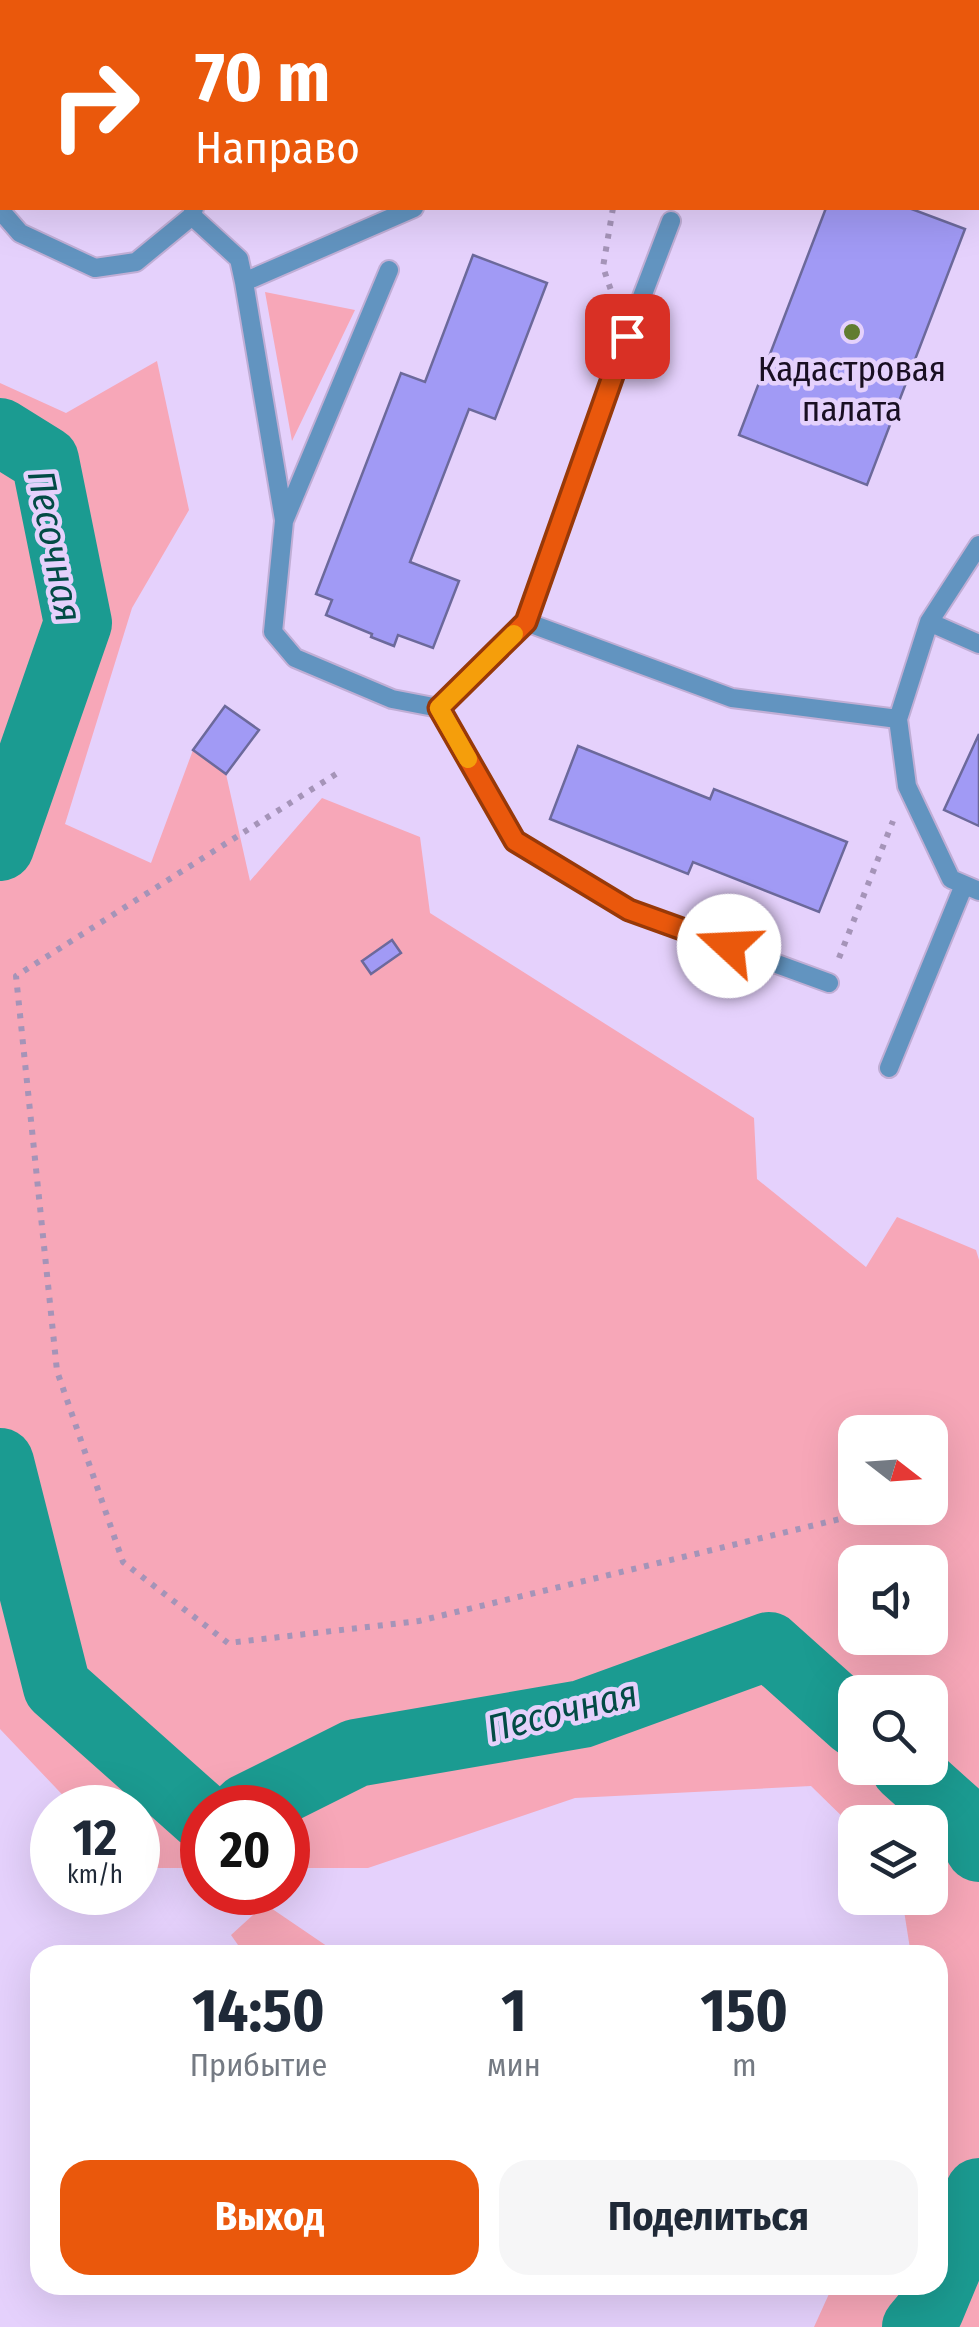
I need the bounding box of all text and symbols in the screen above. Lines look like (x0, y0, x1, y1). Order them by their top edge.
text: 70 m (195, 36, 330, 120)
icon: right (30, 40, 160, 170)
text: Направо (195, 121, 360, 175)
pin (585, 294, 670, 379)
icon: arrive (600, 309, 655, 364)
marker: Кадастровая палата (841, 321, 863, 343)
place label: Кадастровая палата (758, 348, 946, 430)
water label: Песочная (18, 466, 92, 626)
position arrow (677, 894, 781, 998)
north arrow (838, 1415, 948, 1525)
map controls (838, 1415, 948, 1915)
button: sound (838, 1545, 948, 1655)
water label: Песочная (482, 1670, 642, 1752)
button: search (838, 1675, 948, 1785)
speed limit sign: 20 (180, 1785, 310, 1915)
button: layers (838, 1805, 948, 1915)
text: 12 (73, 1808, 117, 1868)
text: km/h (67, 1860, 123, 1890)
text: 14:50 (192, 1975, 325, 2047)
text: 1 (501, 1975, 527, 2047)
text: 150 (701, 1975, 788, 2047)
text: Прибытие (190, 2046, 327, 2084)
text: мин (487, 2046, 541, 2084)
text: m (732, 2046, 757, 2084)
button: Выход (60, 2160, 479, 2275)
button: Поделиться (499, 2160, 918, 2275)

